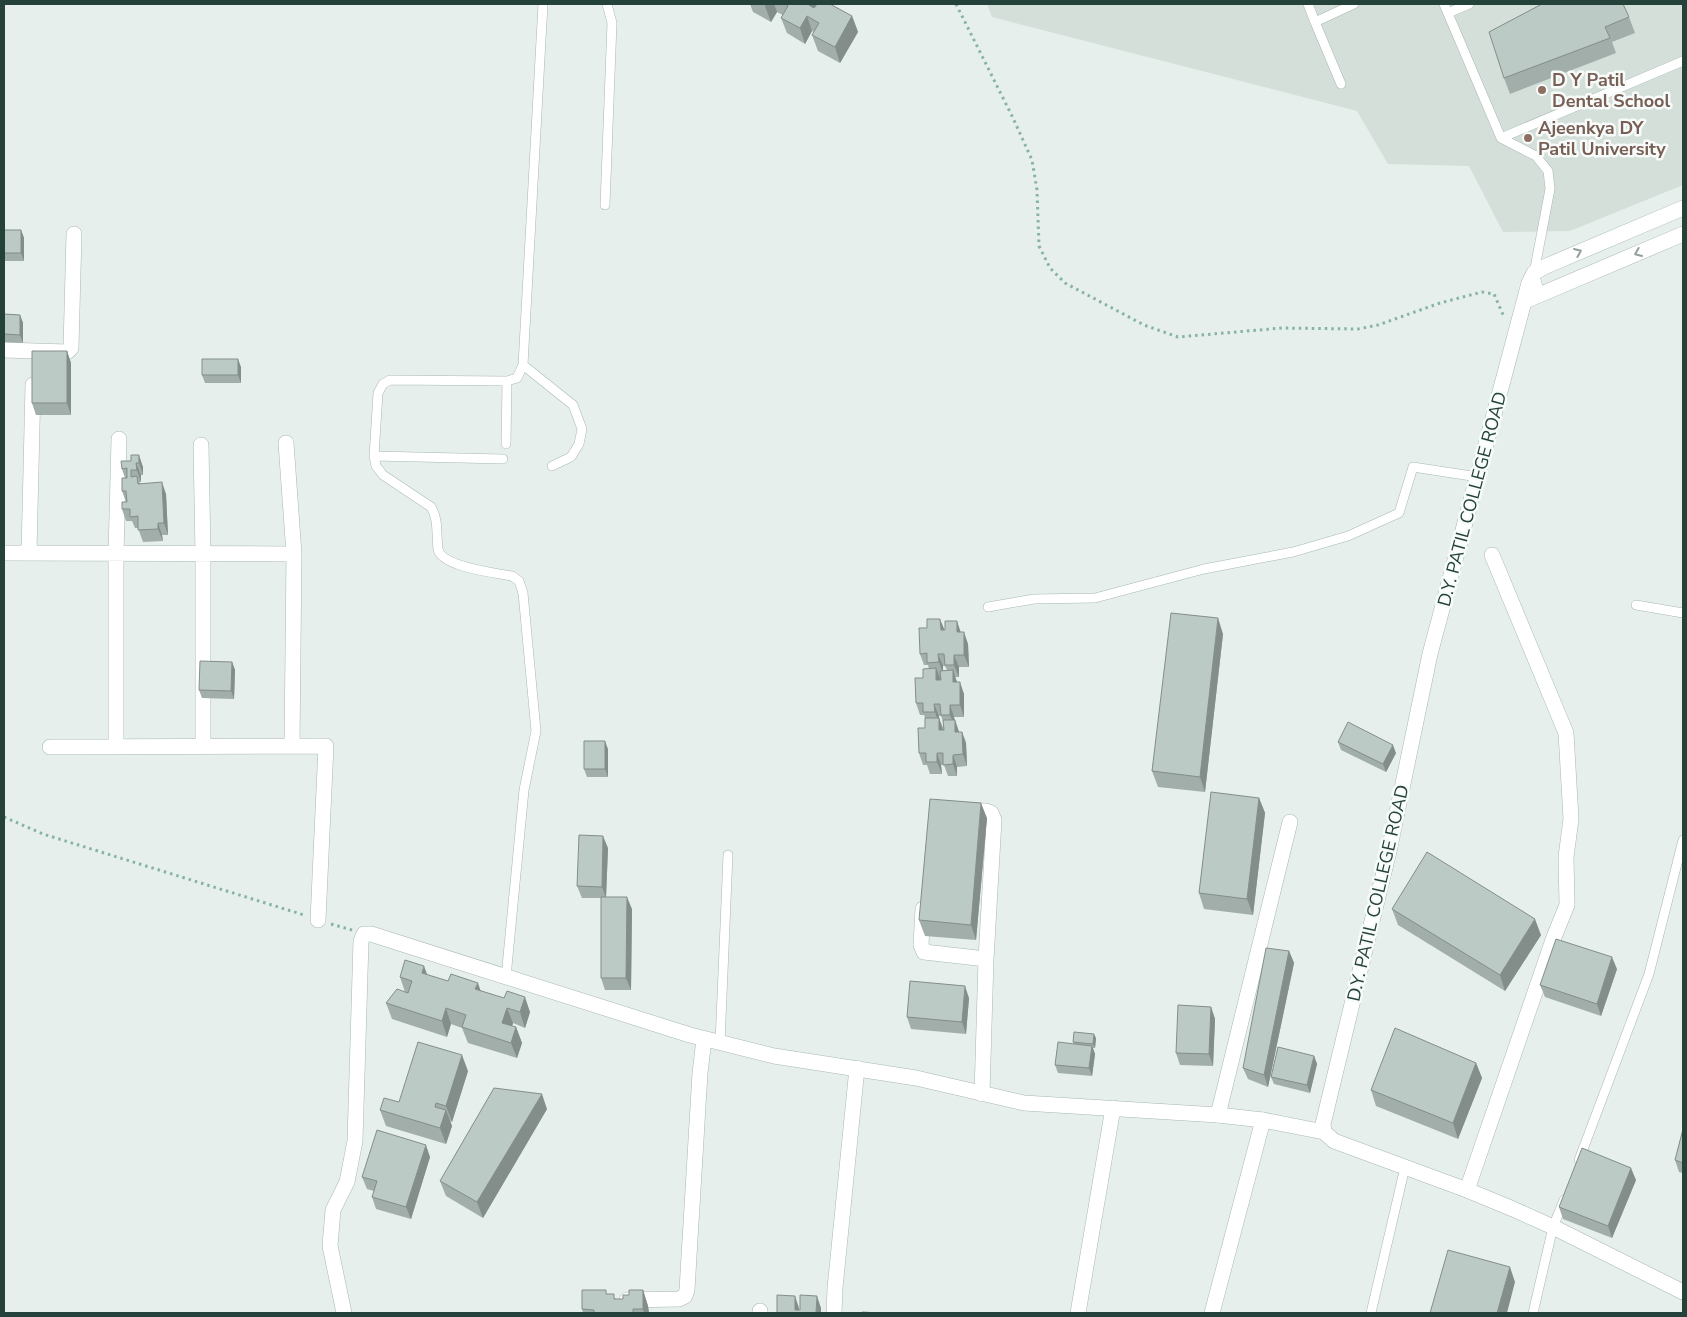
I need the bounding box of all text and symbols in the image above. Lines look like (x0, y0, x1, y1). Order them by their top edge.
place label: D Y Patil Dental School (1552, 68, 1670, 113)
marker: D Y Patil Dental School (1536, 84, 1548, 96)
place label: Ajeenkya DY Patil University (1538, 116, 1666, 161)
marker: Ajeenkya DY Patil University (1522, 132, 1534, 144)
one-way arrow (1634, 246, 1643, 257)
one-way arrow (1573, 248, 1582, 259)
street label: D.Y. PATIL COLLEGE ROAD (1432, 389, 1512, 609)
street label: D.Y. PATIL COLLEGE ROAD (1341, 782, 1415, 1004)

